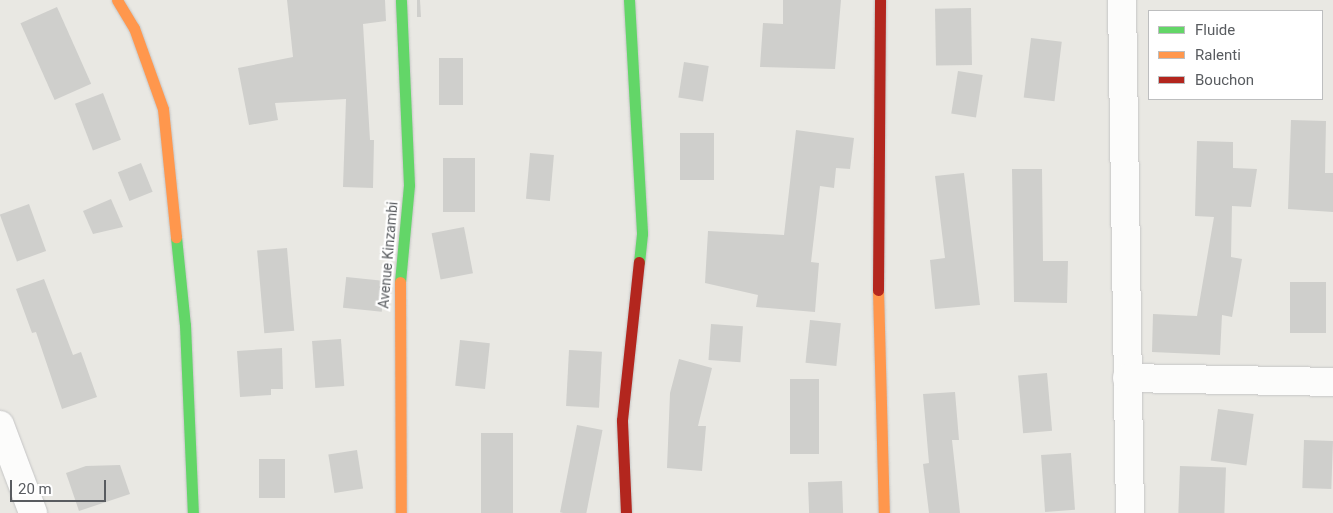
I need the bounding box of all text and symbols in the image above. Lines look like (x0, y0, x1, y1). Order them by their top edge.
legend (1148, 10, 1323, 100)
text: Fluide (1195, 21, 1235, 39)
text: Ralenti (1195, 46, 1241, 64)
text: Bouchon (1195, 71, 1254, 89)
street label: Avenue Kinzambi (375, 201, 401, 309)
scale bar (12, 470, 109, 502)
text: 20 m (18, 480, 52, 498)

